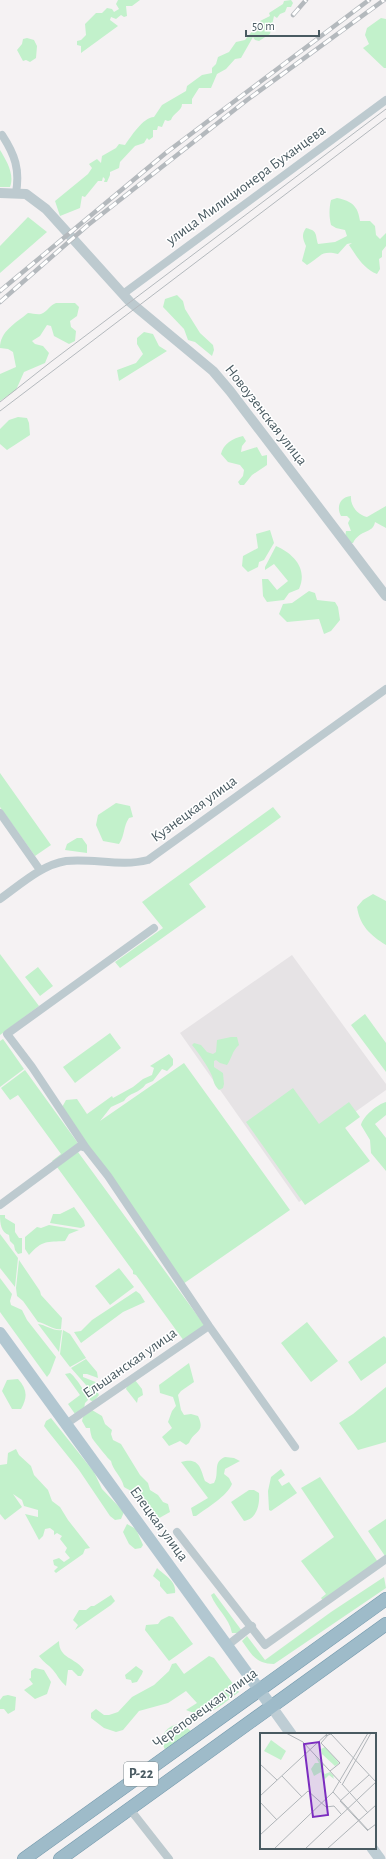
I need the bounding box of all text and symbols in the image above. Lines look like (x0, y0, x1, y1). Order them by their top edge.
scale bar (246, 12, 319, 38)
text: 50 m (252, 20, 275, 32)
street label: улица Милиционера Буханцева (163, 122, 328, 248)
street label: Новоузенская улица (222, 362, 310, 468)
street label: Кузнецкая улица (148, 773, 240, 845)
street label: Ельшанская улица (80, 1325, 180, 1401)
street label: Елецкая улица (127, 1484, 191, 1564)
street label: Череповецкая улица (150, 1665, 260, 1751)
inset map (260, 1733, 376, 1849)
road number: Р-22 (124, 1762, 158, 1786)

